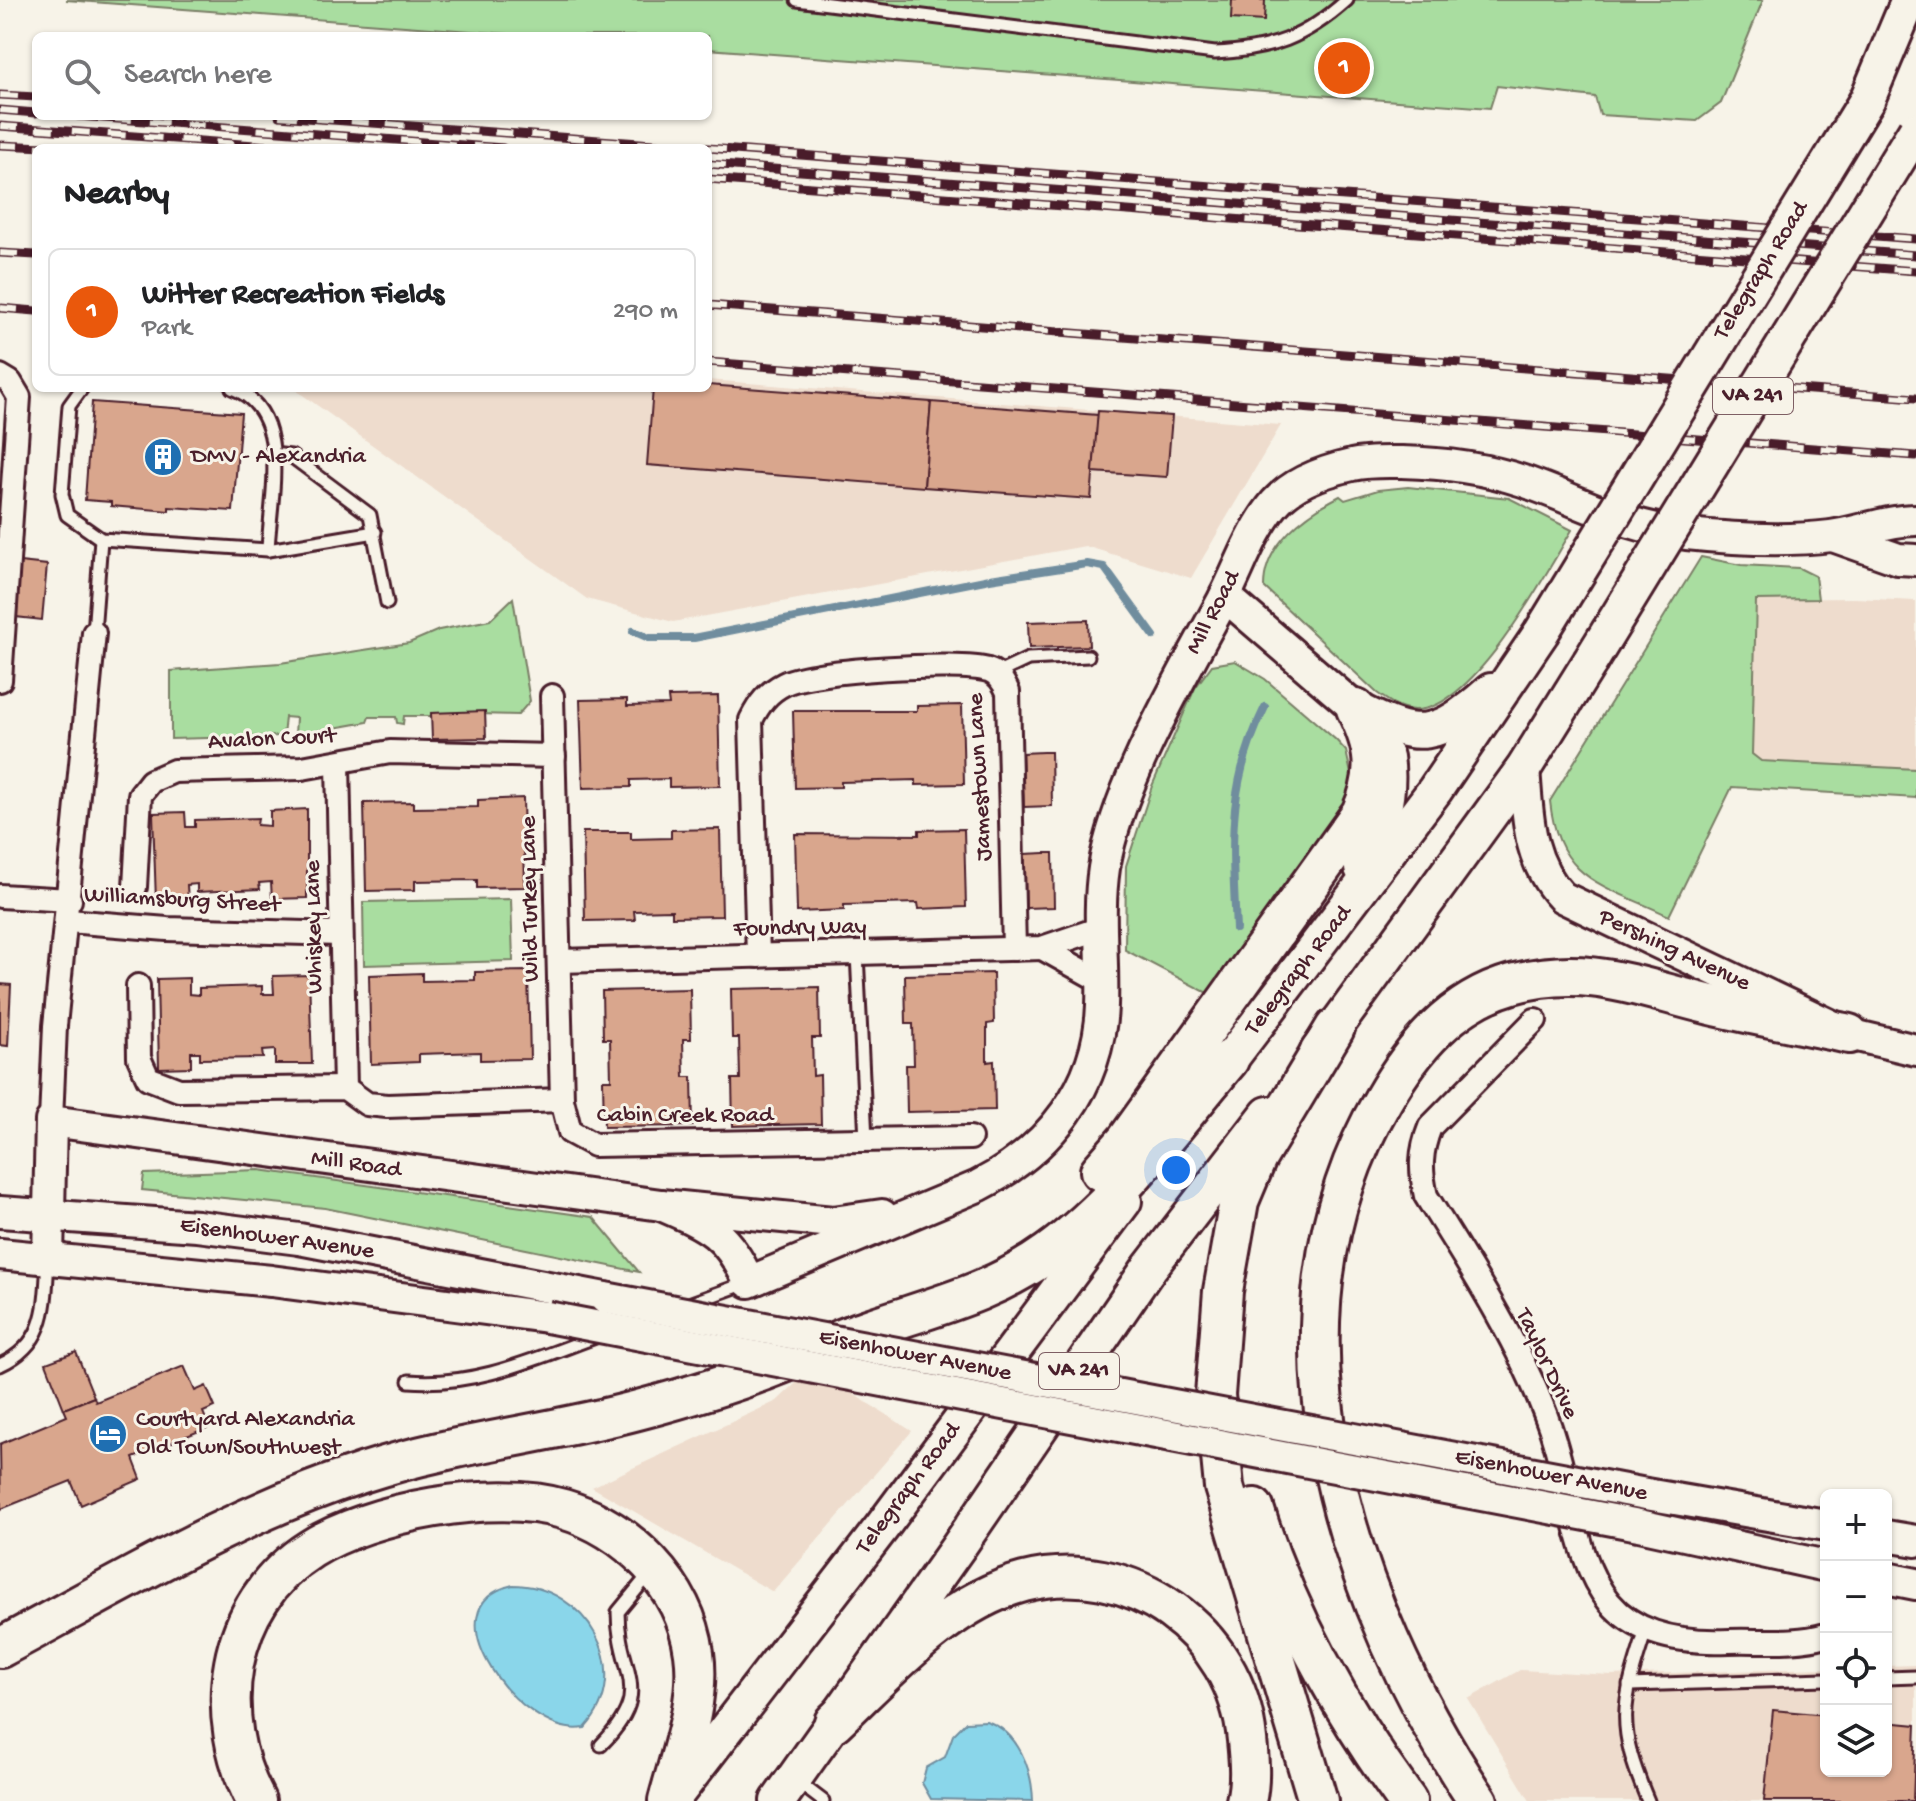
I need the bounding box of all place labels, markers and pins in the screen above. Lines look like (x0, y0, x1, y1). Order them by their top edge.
pin: 1 (1318, 38, 1370, 98)
building icon: DMV - Alexandria (142, 436, 184, 478)
place label: DMV - Alexandria (189, 443, 366, 472)
place label: Courtyard Alexandria Old Town/Southwest (136, 1406, 355, 1463)
hotel icon: Courtyard Alexandria Old Town/Southwest (87, 1413, 129, 1455)

